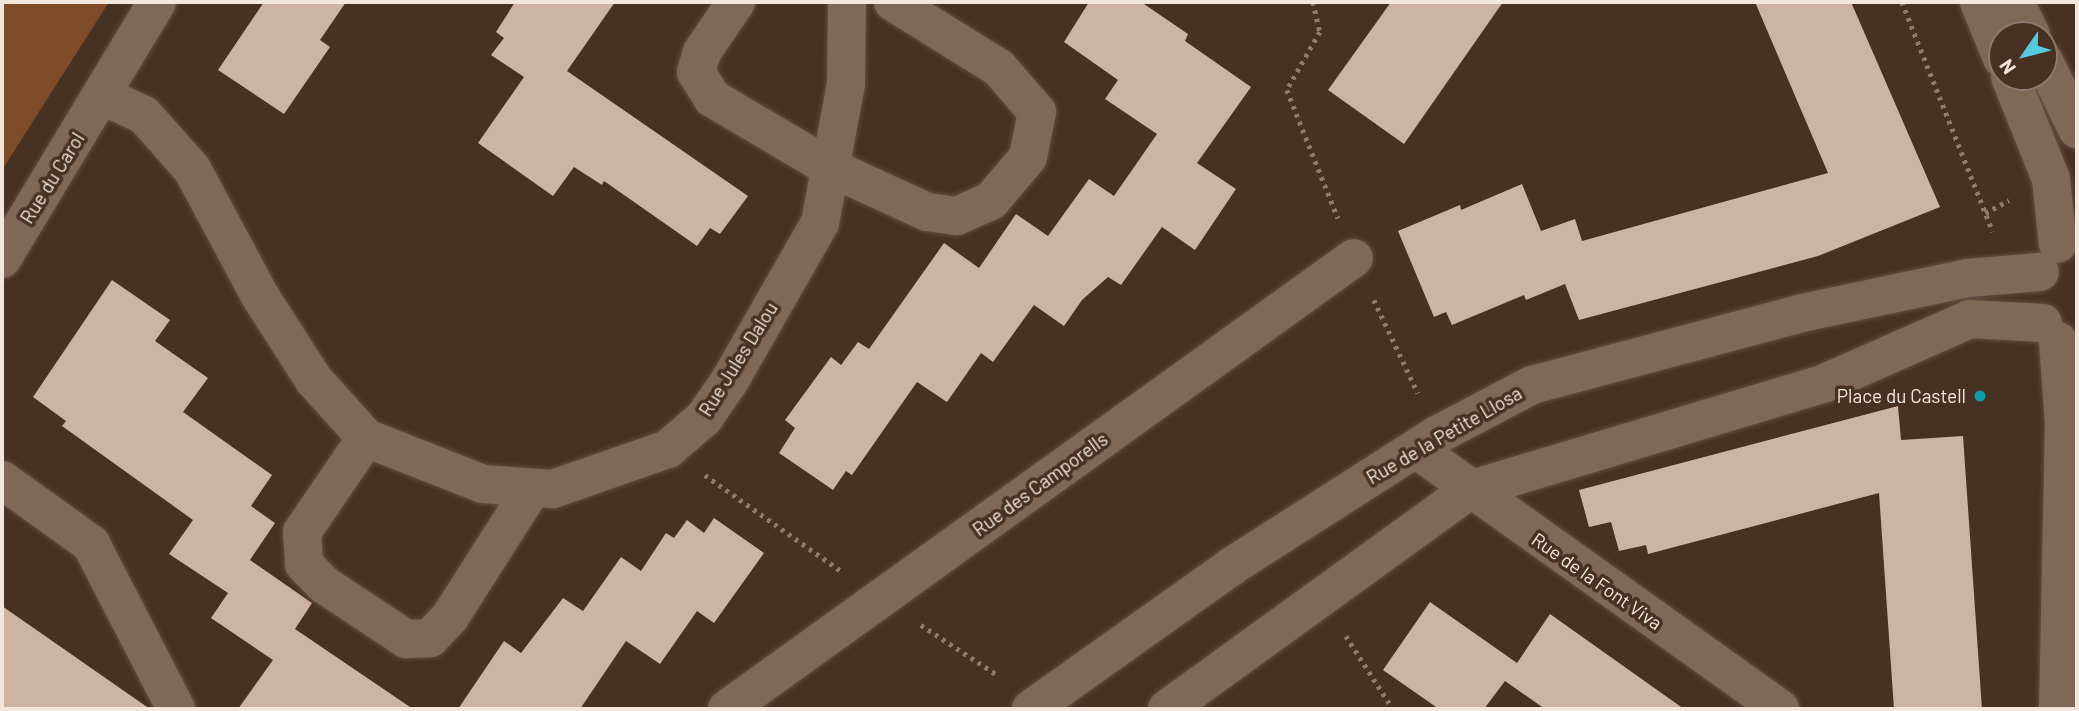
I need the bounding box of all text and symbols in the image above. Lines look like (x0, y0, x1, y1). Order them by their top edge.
north arrow (1988, 21, 2058, 91)
text: N (1994, 55, 2020, 79)
street label: Rue du Carol (15, 128, 89, 228)
street label: Rue Jules Dalou (694, 298, 782, 420)
street label: Rue de la Petite Llosa (1362, 381, 1526, 489)
place label: Place du Castell (1837, 385, 1966, 407)
marker: Place du Castell (1972, 388, 1988, 404)
street label: Rue des Camporells (968, 427, 1112, 541)
street label: Rue de la Font Viva (1527, 528, 1667, 634)

